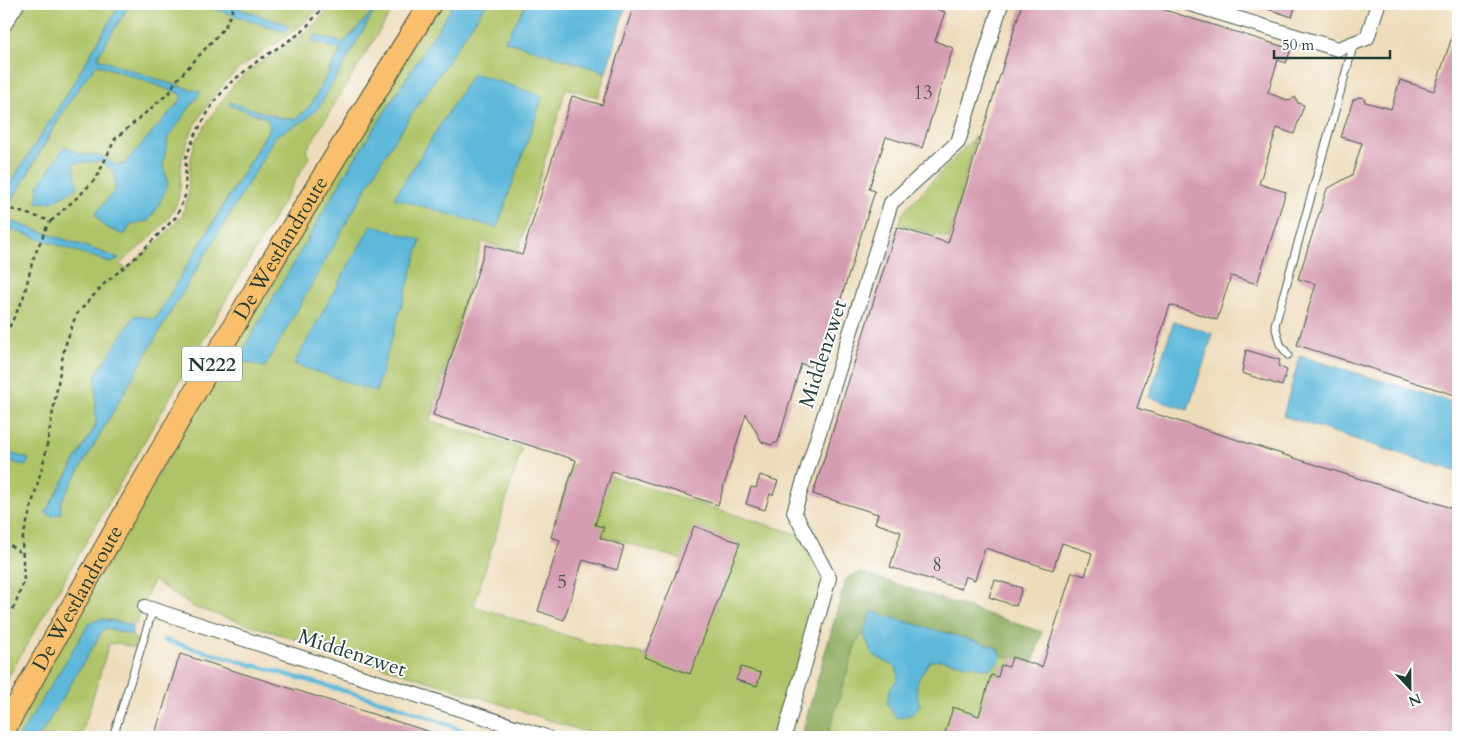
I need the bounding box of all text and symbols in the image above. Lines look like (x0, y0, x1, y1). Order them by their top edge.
scale bar (1274, 28, 1391, 60)
text: 50 m (1282, 35, 1314, 55)
house number: 13 (913, 80, 933, 106)
street label: De Westlandroute (226, 170, 335, 325)
street label: Middenzwet (792, 296, 854, 412)
road number: N222 (182, 346, 242, 382)
street label: De Westlandroute (25, 520, 130, 676)
house number: 8 (932, 552, 942, 578)
house number: 5 (557, 569, 567, 595)
street label: Middenzwet (294, 622, 410, 684)
north arrow (1384, 664, 1434, 714)
text: N (1405, 689, 1424, 711)

